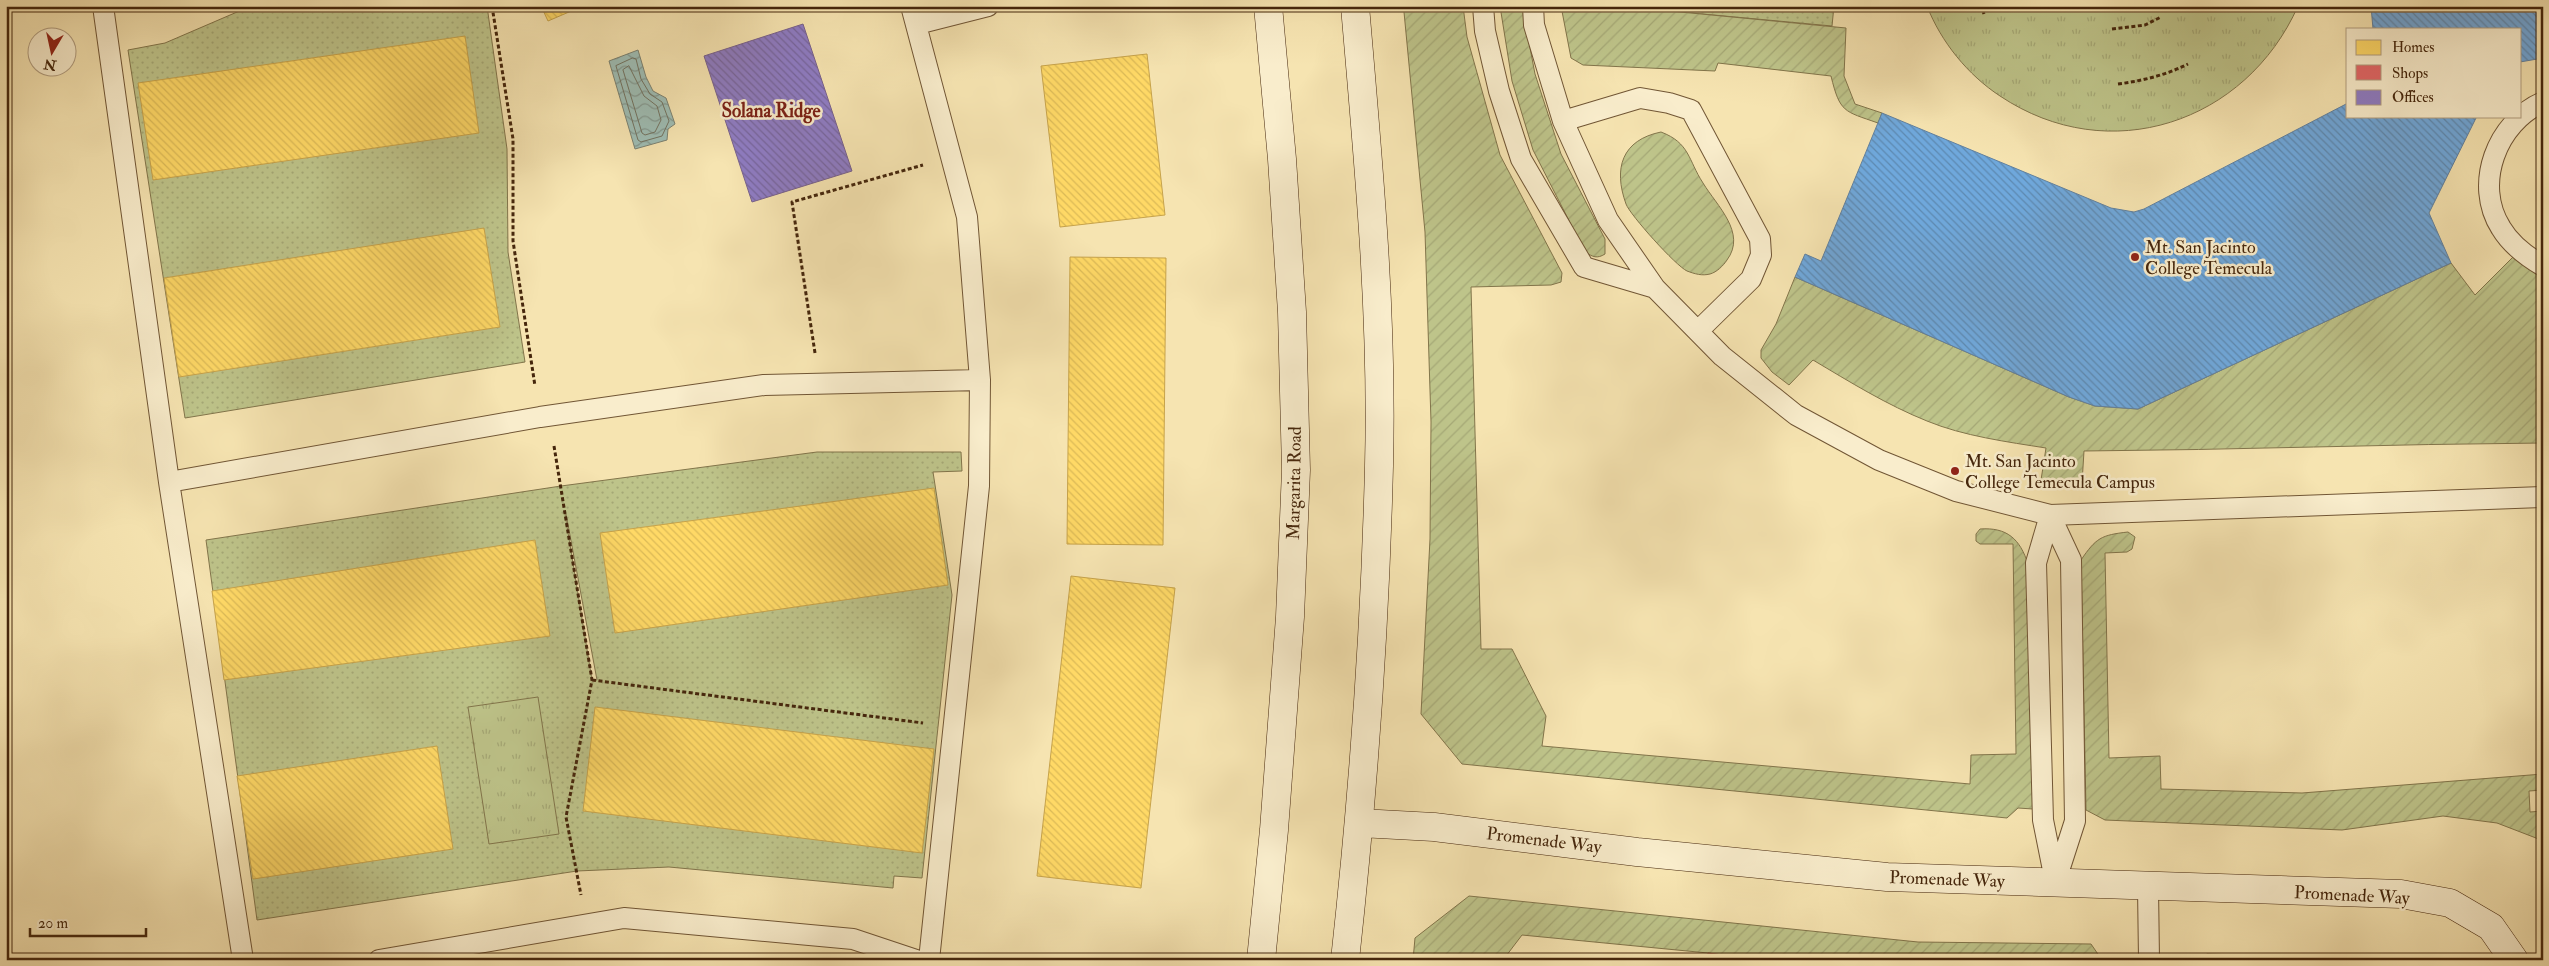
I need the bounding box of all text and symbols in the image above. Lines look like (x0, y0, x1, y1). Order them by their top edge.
north arrow (28, 28, 78, 78)
legend (2346, 28, 2522, 118)
text: Homes (2392, 38, 2434, 57)
text: N (42, 55, 59, 74)
text: Shops (2392, 64, 2428, 84)
text: Offices (2392, 88, 2434, 107)
district label: Solana Ridge (721, 99, 821, 124)
place label: Mt. San Jacinto College Temecula (2145, 236, 2273, 280)
marker: Mt. San Jacinto College Temecula (2129, 251, 2141, 263)
street label: Margarita Road (1282, 426, 1307, 540)
place label: Mt. San Jacinto College Temecula Campus (1965, 450, 2155, 494)
marker: Mt. San Jacinto College Temecula Campus (1949, 465, 1961, 477)
street label: Promenade Way (1485, 822, 1604, 859)
street label: Promenade Way (1889, 866, 2006, 893)
street label: Promenade Way (2294, 881, 2411, 910)
scale bar (30, 906, 146, 938)
text: 20 m (38, 914, 68, 933)

